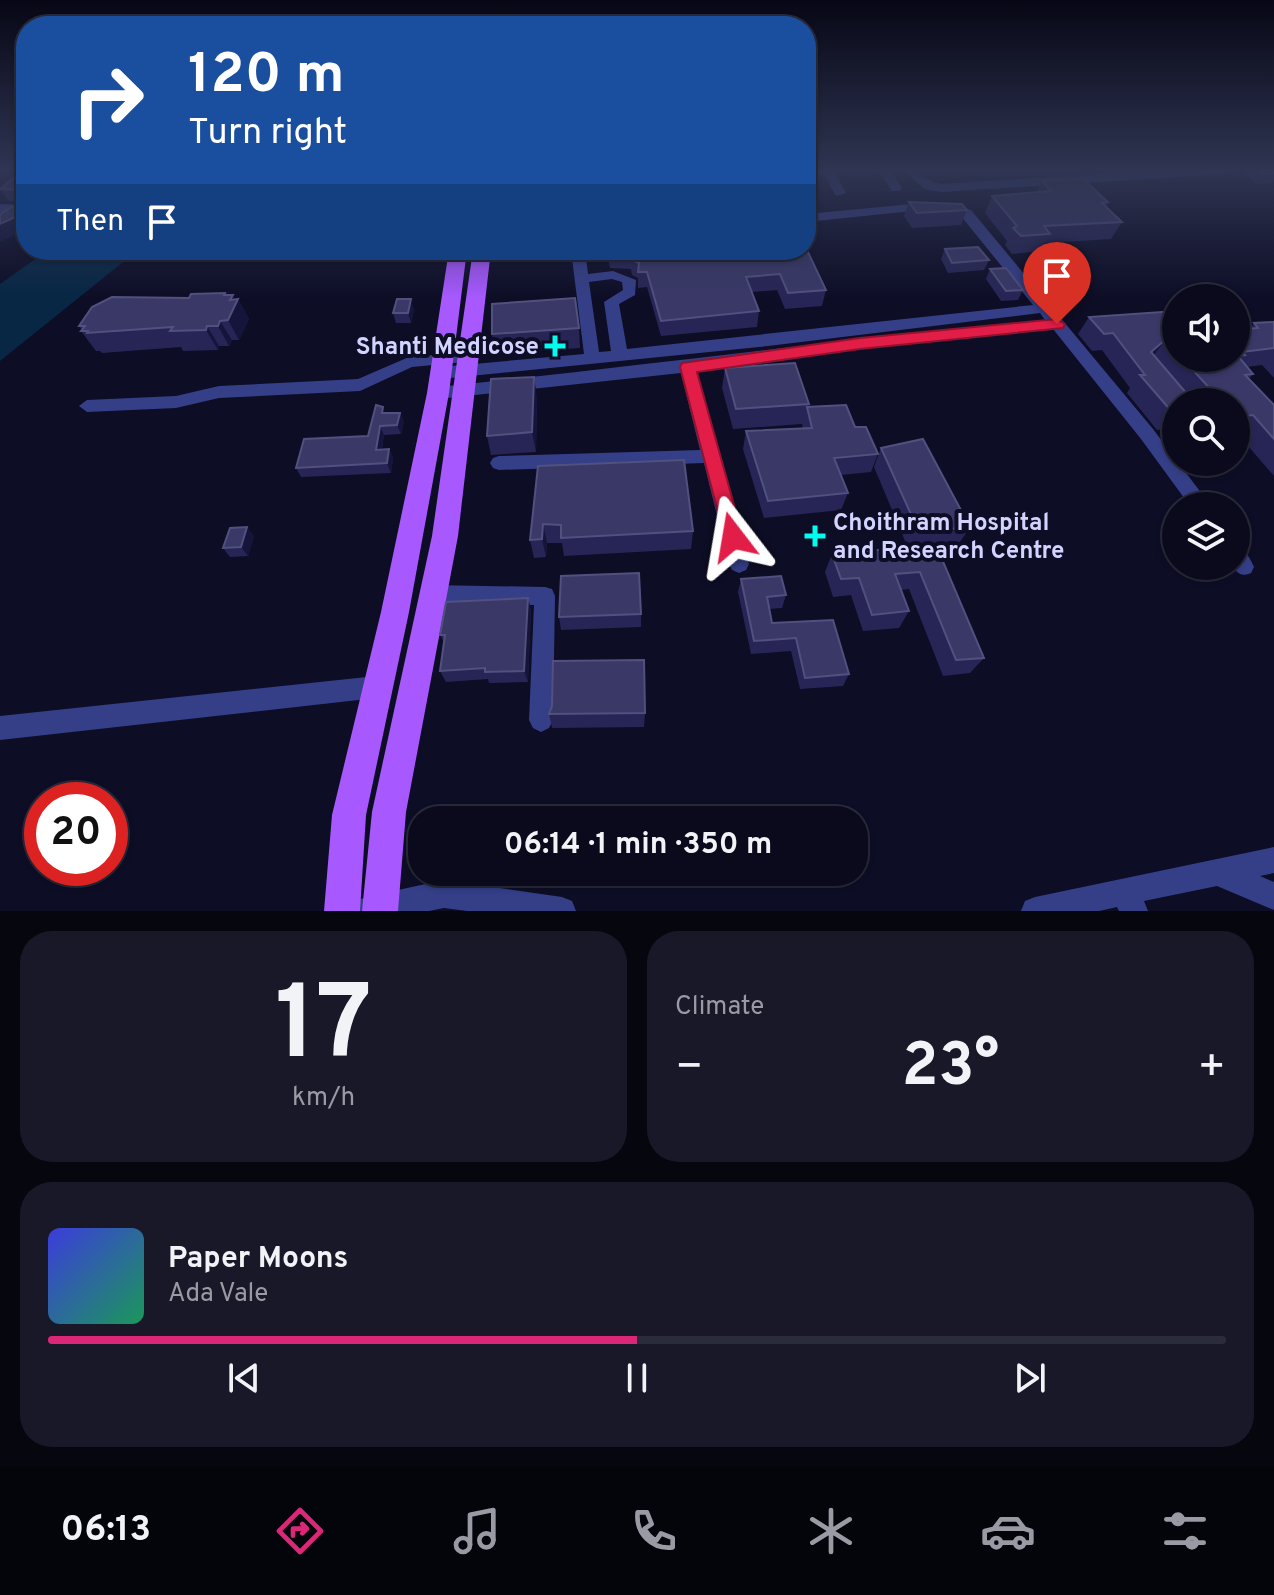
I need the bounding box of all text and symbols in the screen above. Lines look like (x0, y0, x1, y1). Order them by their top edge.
text: 120 m (188, 42, 345, 112)
icon: right (56, 48, 160, 152)
text: Turn right (188, 111, 347, 157)
icon: arrive (140, 200, 184, 244)
text: Then (56, 204, 124, 241)
pin (1023, 242, 1091, 324)
icon: arrive (1035, 254, 1079, 298)
map controls (1162, 284, 1250, 580)
button: sound (1162, 284, 1250, 372)
place label: Shanti Medicose (356, 333, 539, 363)
marker: Shanti Medicose (546, 337, 564, 355)
button: search (1162, 388, 1250, 476)
button: layers (1162, 492, 1250, 580)
position arrow (691, 495, 775, 579)
place label: Choithram Hospital and Research Centre (833, 509, 1064, 567)
marker: Choithram Hospital and Research Centre (804, 525, 826, 547)
speed limit sign: 20 (24, 782, 128, 886)
text: 06:14 · 1 min · 350 m (504, 827, 772, 864)
text: 17 (275, 964, 372, 1096)
text: Climate (675, 991, 764, 1024)
text: 23° (902, 1031, 999, 1107)
text: − (675, 1041, 703, 1097)
text: + (1198, 1041, 1226, 1097)
text: km/h (292, 1082, 355, 1115)
text: Paper Moons (168, 1241, 348, 1278)
text: Ada Vale (168, 1278, 268, 1311)
icon: previous (222, 1356, 266, 1400)
icon: pause (615, 1356, 659, 1400)
icon: next (1008, 1356, 1052, 1400)
icon: directions (272, 1503, 328, 1559)
icon: music (449, 1503, 505, 1559)
icon: phone (626, 1503, 682, 1559)
icon: climate (803, 1503, 859, 1559)
icon: car (980, 1503, 1036, 1559)
icon: filters (1157, 1503, 1213, 1559)
text: 06:13 (61, 1508, 151, 1554)

